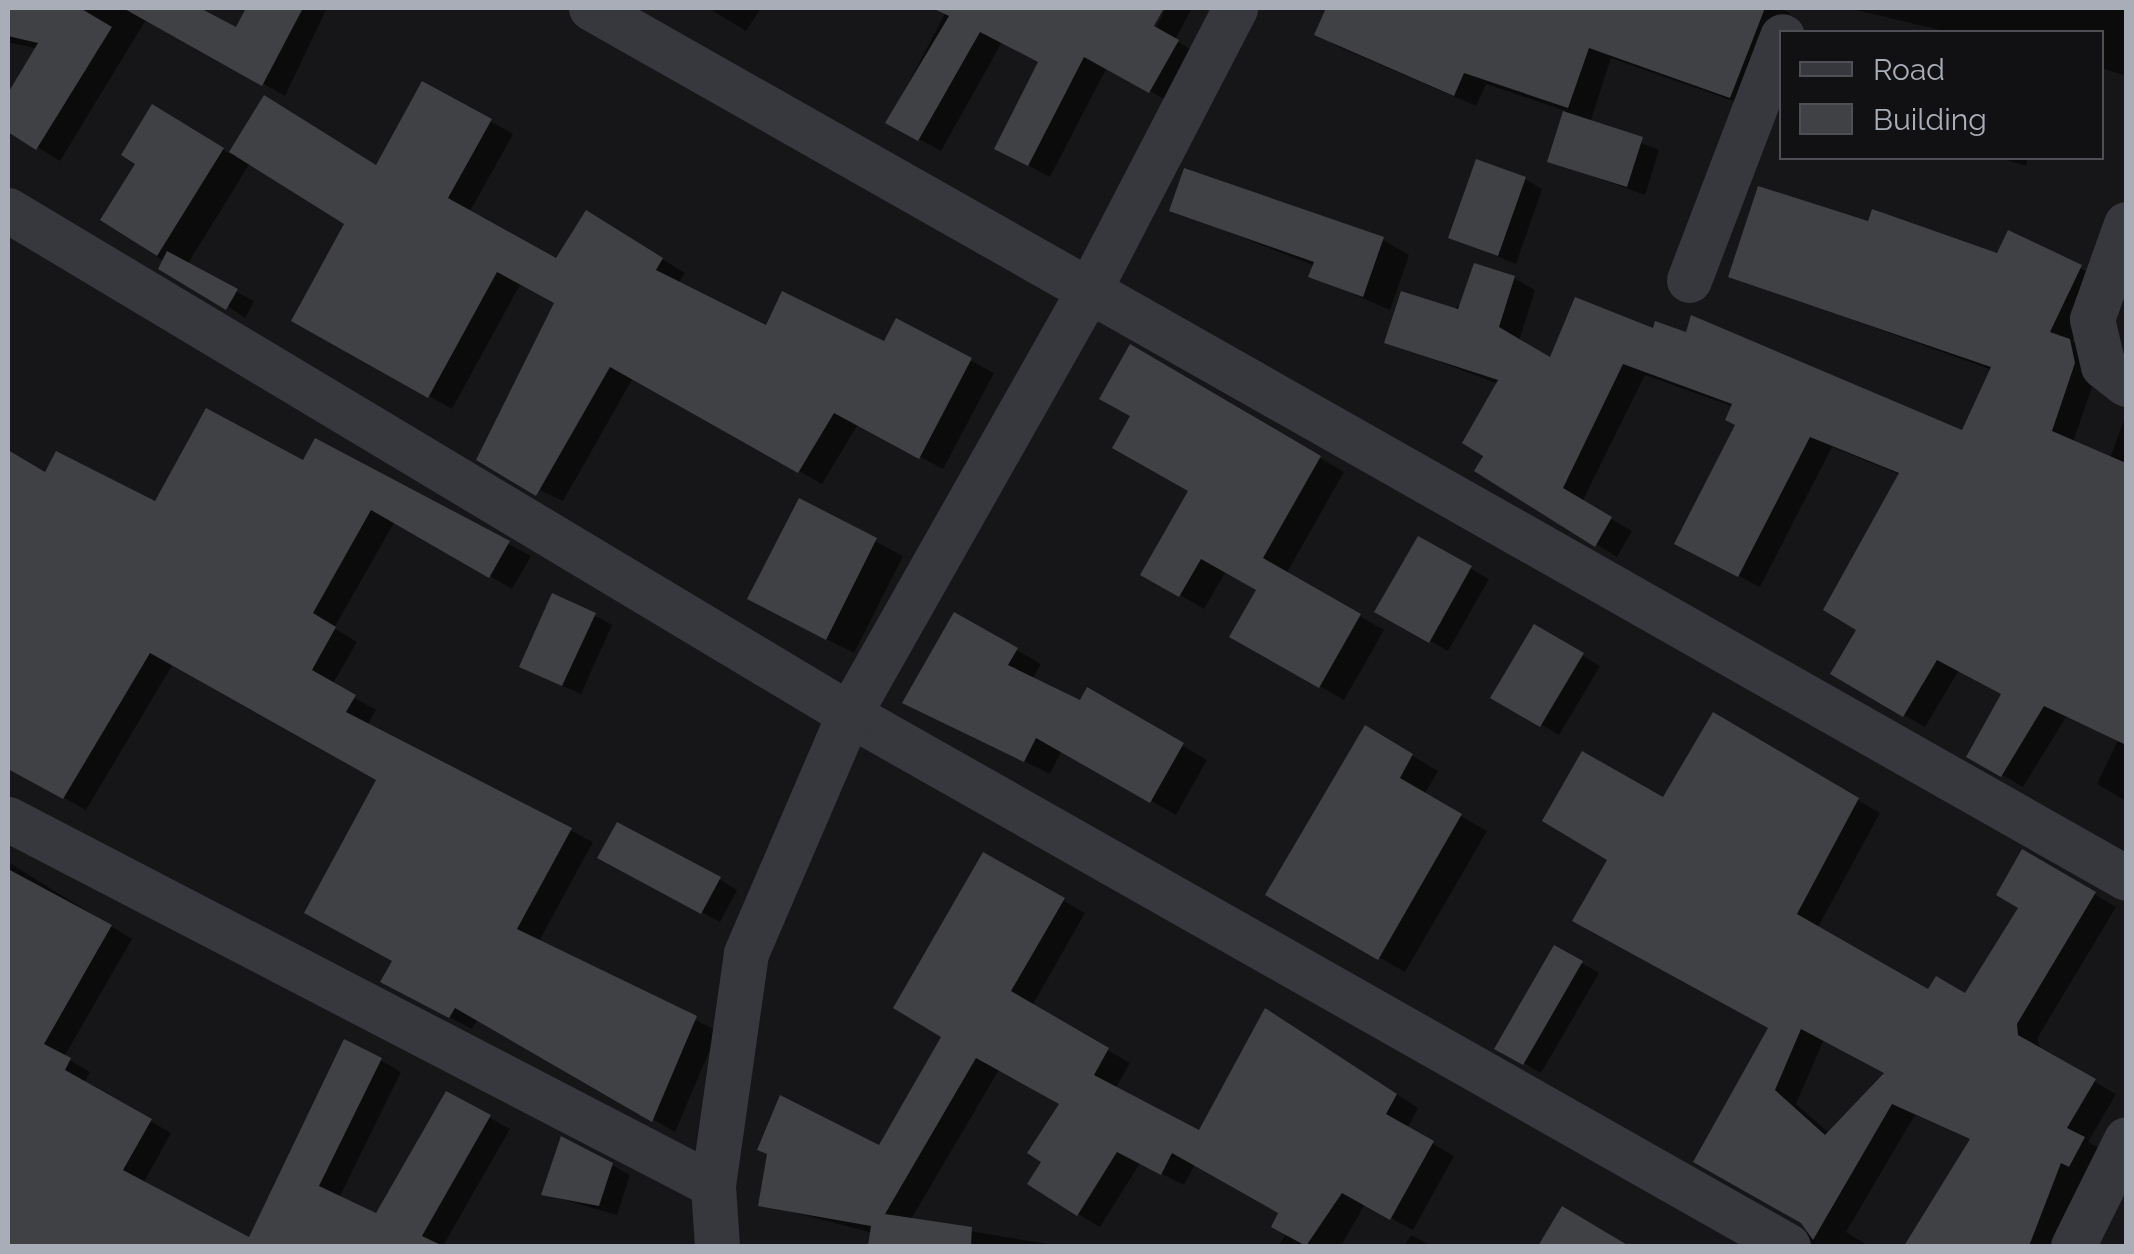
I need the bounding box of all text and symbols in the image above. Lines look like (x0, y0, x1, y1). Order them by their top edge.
legend (1779, 30, 2104, 160)
text: Road (1873, 52, 1945, 87)
text: Building (1873, 102, 1987, 137)

